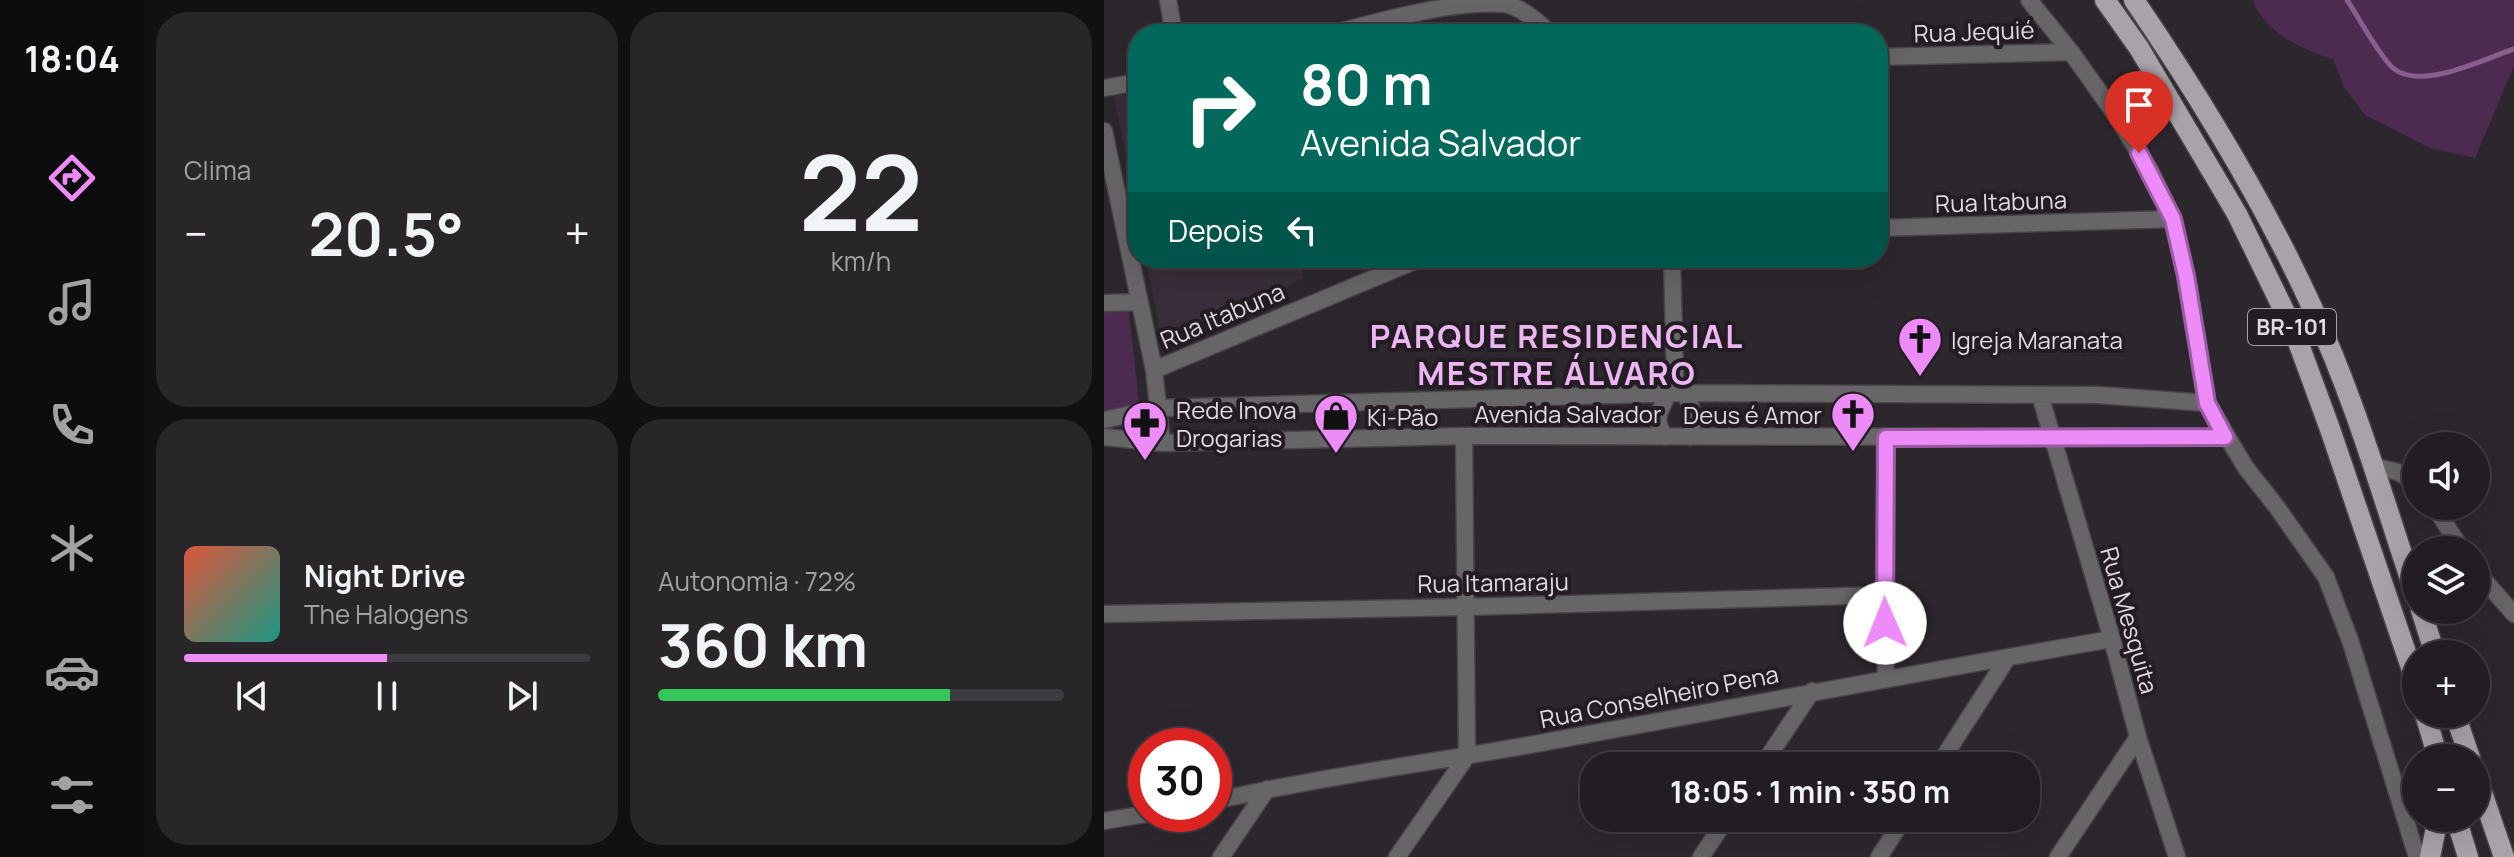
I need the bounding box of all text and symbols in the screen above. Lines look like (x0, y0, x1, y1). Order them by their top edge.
street label: Rua Jequié (1913, 12, 2035, 50)
text: 18:04 (24, 34, 120, 83)
text: 80 m (1300, 45, 1433, 122)
icon: right (1168, 56, 1272, 160)
pin (2105, 71, 2173, 153)
icon: arrive (2117, 83, 2161, 127)
text: Avenida Salvador (1300, 118, 1581, 167)
text: 22 (799, 120, 923, 262)
icon: directions (44, 150, 100, 206)
text: Clima (184, 152, 251, 188)
street label: Rua Itabuna (1934, 182, 2068, 220)
text: 20.5° (308, 192, 464, 274)
text: − (184, 203, 208, 263)
text: + (565, 203, 590, 263)
icon: left (1280, 208, 1324, 252)
text: Depois (1168, 210, 1264, 251)
text: km/h (831, 243, 891, 279)
icon: music (44, 274, 100, 330)
street label: Rua Itabuna (1155, 274, 1289, 356)
road number: BR-101 (2248, 309, 2336, 345)
district label: PARQUE RESIDENCIAL MESTRE ÁLVARO (1370, 314, 1744, 395)
church icon: Igreja Maranata (1896, 315, 1944, 378)
place label: Igreja Maranata (1951, 323, 2123, 356)
church icon: Deus é Amor (1829, 390, 1877, 453)
shop icon: Ki-Pão (1312, 392, 1360, 455)
place label: Rede Inova Drogarias (1176, 393, 1297, 454)
icon: phone (44, 397, 100, 453)
street label: Avenida Salvador (1474, 397, 1662, 430)
place label: Deus é Amor (1683, 398, 1822, 431)
pharmacy icon: Rede Inova Drogarias (1121, 399, 1169, 462)
place label: Ki-Pão (1367, 400, 1438, 433)
map controls (2402, 432, 2490, 832)
button: sound (2402, 432, 2490, 520)
icon: climate (44, 520, 100, 576)
button: layers (2402, 536, 2490, 624)
street label: Rua Mesquita (2093, 543, 2167, 697)
text: Night Drive (304, 555, 466, 596)
text: Autonomia · 72% (658, 563, 856, 599)
street label: Rua Itamaraju (1417, 564, 1569, 600)
position arrow (1843, 581, 1927, 665)
text: The Halogens (304, 596, 468, 632)
text: 360 km (658, 603, 868, 685)
button: + (2402, 640, 2490, 728)
icon: car (44, 644, 100, 700)
street label: Rua Conselheiro Pena (1537, 657, 1781, 735)
icon: previous (230, 674, 274, 718)
icon: pause (365, 674, 409, 718)
icon: next (500, 674, 544, 718)
speed limit sign: 30 (1128, 728, 1232, 832)
button: − (2402, 744, 2490, 832)
icon: filters (44, 767, 100, 823)
text: 18:05 · 1 min · 350 m (1670, 771, 1950, 812)

